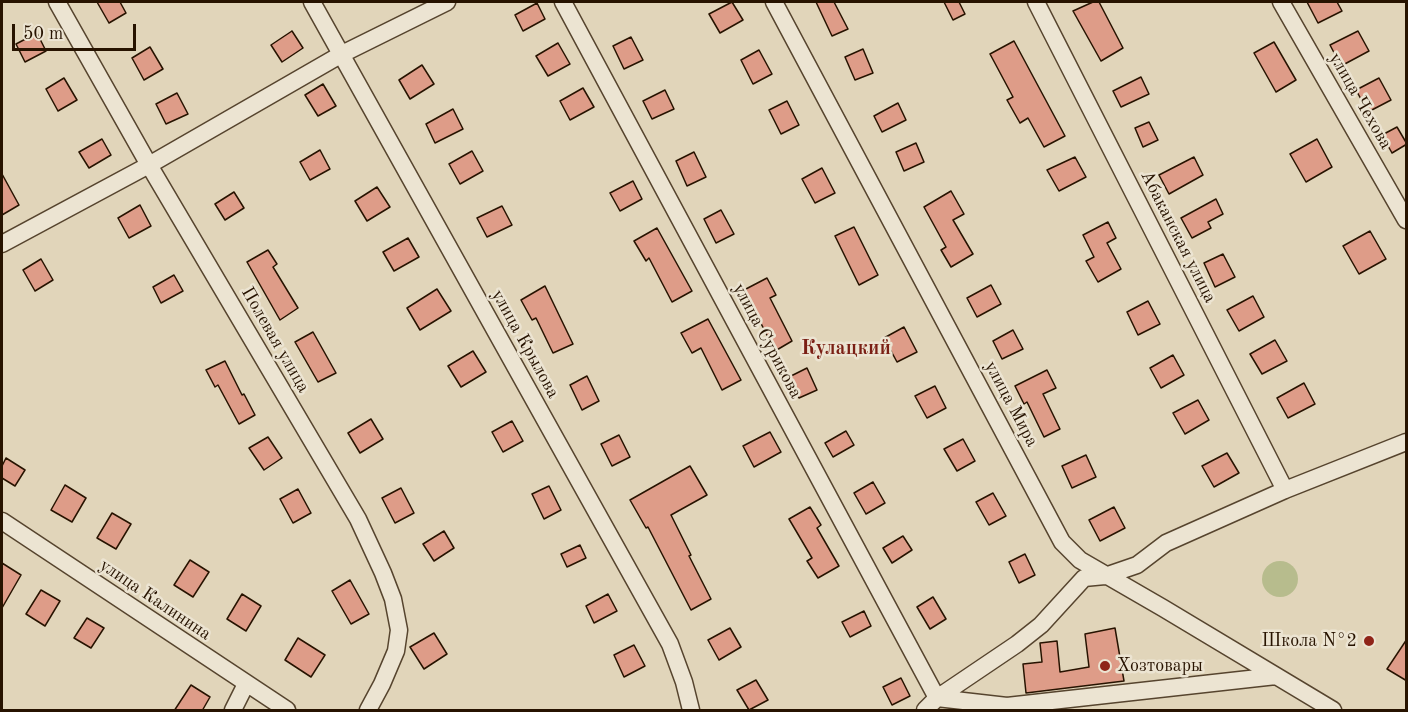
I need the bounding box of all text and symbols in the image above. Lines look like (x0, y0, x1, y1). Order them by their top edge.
scale bar (15, 12, 140, 50)
text: 50 m (23, 25, 63, 43)
street label: улица Чехова (1324, 49, 1396, 153)
street label: Абаканская улица (1135, 167, 1221, 307)
street label: улица Сурикова (728, 280, 806, 402)
street label: Полевая улица (236, 283, 314, 397)
street label: улица Крылова (486, 286, 564, 402)
district label: Кулацкий (801, 337, 891, 361)
street label: улица Мира (979, 357, 1043, 451)
street label: улица Калинина (95, 555, 215, 645)
place label: Школа N°2 (1261, 630, 1357, 652)
marker: Школа N°2 (1362, 634, 1376, 648)
place label: Хозтовары (1117, 655, 1203, 677)
marker: Хозтовары (1098, 659, 1112, 673)

